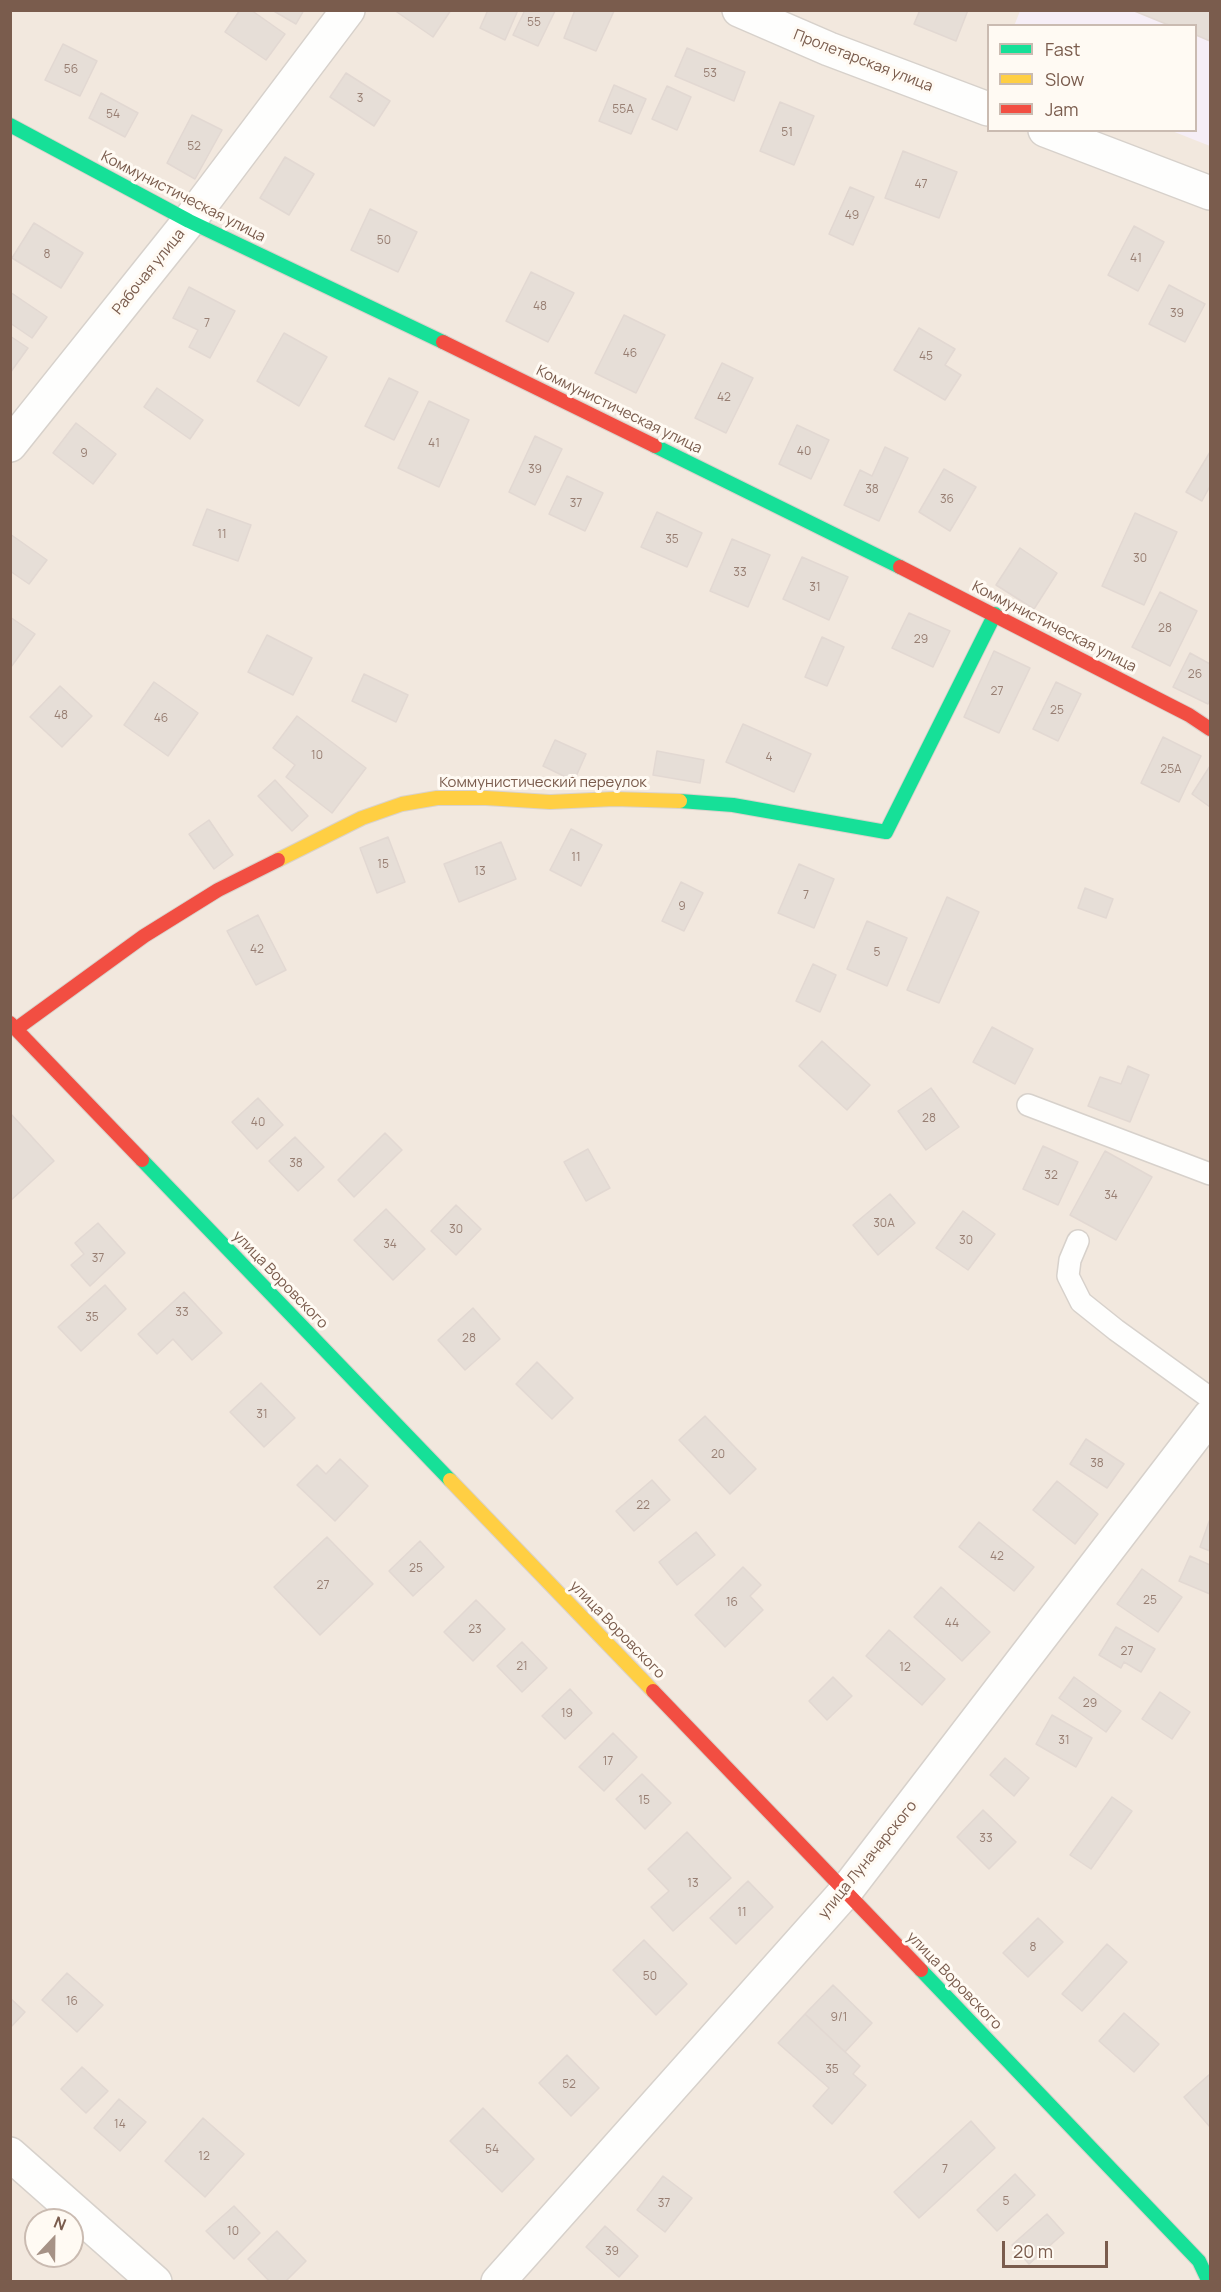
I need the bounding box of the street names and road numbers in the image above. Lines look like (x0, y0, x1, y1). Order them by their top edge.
street label: Пролетарская улица (791, 26, 935, 96)
street label: Коммунистическая улица (98, 148, 268, 246)
street label: Рабочая улица (109, 225, 189, 319)
street label: Коммунистическая улица (533, 362, 705, 458)
street label: Коммунистическая улица (969, 578, 1139, 676)
street label: Коммунистический переулок (439, 774, 647, 792)
street label: улица Воровского (229, 1227, 331, 1333)
street label: улица Воровского (566, 1577, 668, 1683)
street label: улица Луначарского (815, 1797, 921, 1923)
street label: улица Воровского (903, 1928, 1005, 2034)

